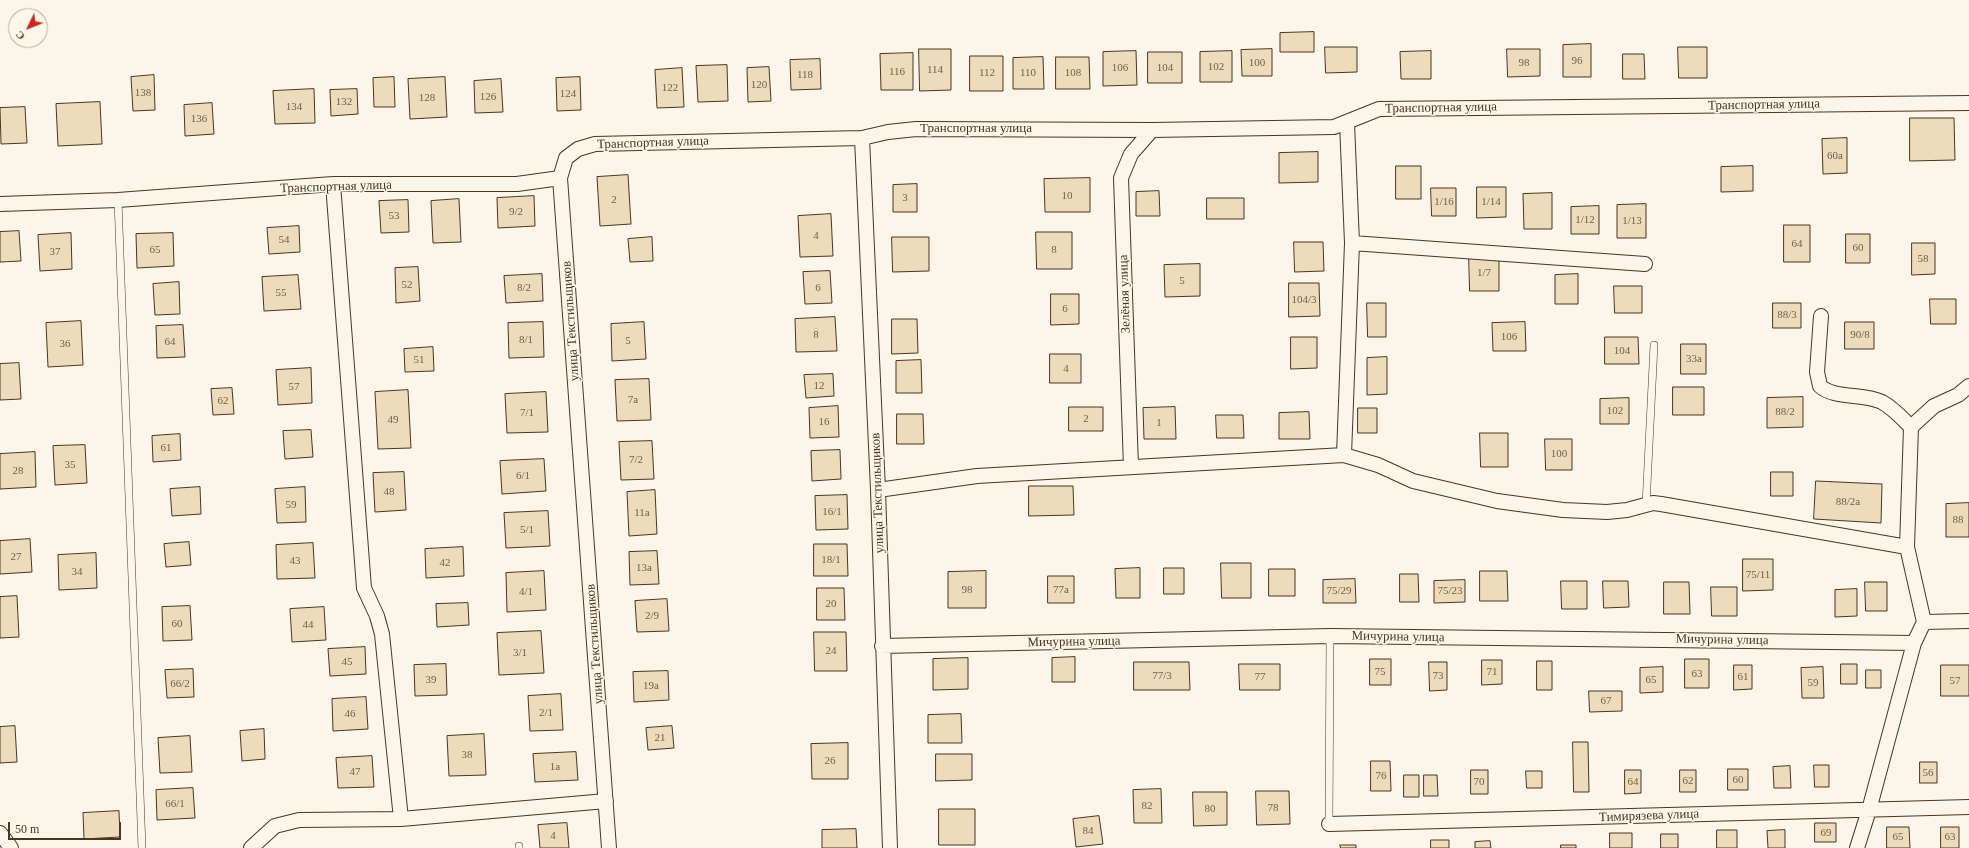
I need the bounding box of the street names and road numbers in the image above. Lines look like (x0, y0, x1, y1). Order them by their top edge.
street label: Транспортная улица (1708, 96, 1820, 114)
street label: Транспортная улица (1385, 99, 1497, 117)
street label: Транспортная улица (920, 121, 1032, 137)
street label: Транспортная улица (597, 133, 709, 153)
street label: Транспортная улица (280, 177, 392, 197)
street label: Зелёная улица (1116, 254, 1134, 334)
street label: улица Текстильщиков (559, 260, 583, 382)
street label: улица Текстильщиков (868, 432, 888, 554)
street label: улица Текстильщиков (583, 583, 607, 705)
street label: Мичурина улица (1351, 628, 1445, 646)
street label: Мичурина улица (1675, 631, 1769, 649)
street label: Мичурина улица (1027, 633, 1121, 651)
street label: Тимирязева улица (1599, 806, 1699, 826)

